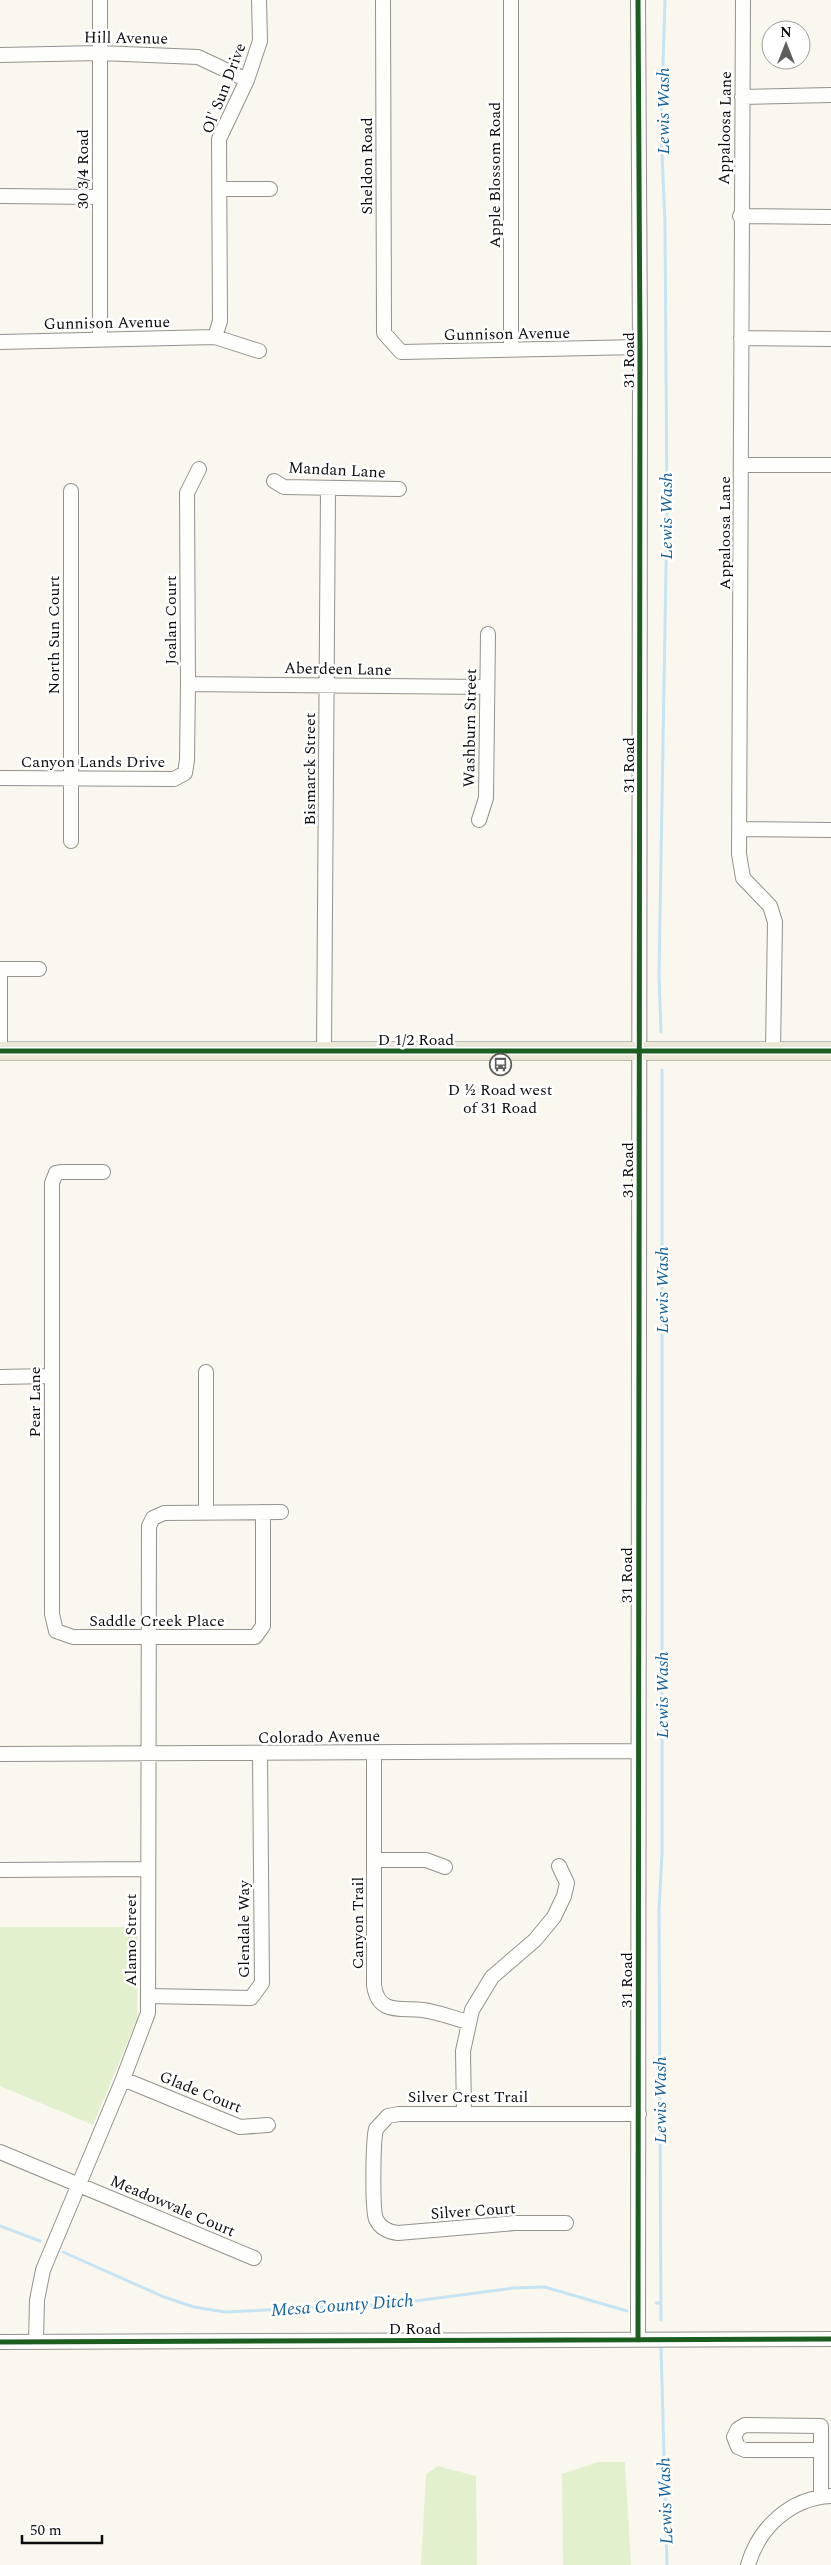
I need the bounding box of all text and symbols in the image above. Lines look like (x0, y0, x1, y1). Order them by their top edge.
north arrow (761, 20, 811, 70)
text: N (780, 22, 792, 43)
street label: Hill Avenue (84, 25, 168, 51)
street label: Ol' Sun Drive (196, 39, 252, 137)
water label: Lewis Wash (650, 67, 677, 155)
street label: Appaloosa Lane (712, 71, 738, 185)
street label: Apple Blossom Road (483, 102, 507, 248)
street label: Sheldon Road (355, 117, 379, 215)
street label: 30 3/4 Road (71, 129, 95, 209)
street label: Gunnison Avenue (44, 310, 170, 336)
street label: Gunnison Avenue (444, 321, 570, 347)
street label: 31 Road (617, 332, 641, 388)
street label: Mandan Lane (288, 455, 386, 485)
water label: Lewis Wash (653, 472, 680, 560)
street label: Appaloosa Lane (713, 476, 737, 590)
street label: North Sun Court (42, 575, 66, 694)
street label: Joalan Court (159, 575, 183, 665)
street label: Aberdeen Lane (284, 656, 392, 682)
street label: Washburn Street (457, 668, 483, 788)
street label: Bismarck Street (298, 712, 322, 825)
street label: 31 Road (617, 737, 641, 793)
street label: Canyon Lands Drive (21, 750, 165, 774)
street label: D 1/2 Road (378, 1028, 454, 1052)
bus stop icon: D ½ Road west of 31 Road (488, 1053, 512, 1077)
place label: D ½ Road west of 31 Road (448, 1078, 553, 1120)
street label: 31 Road (616, 1142, 640, 1198)
water label: Lewis Wash (649, 1246, 676, 1334)
street label: Pear Lane (23, 1367, 47, 1437)
street label: 31 Road (615, 1547, 639, 1603)
street label: Saddle Creek Place (89, 1609, 225, 1633)
water label: Lewis Wash (649, 1651, 676, 1739)
street label: Colorado Avenue (258, 1724, 380, 1750)
street label: Canyon Trail (346, 1877, 370, 1969)
street label: Glendale Way (232, 1879, 256, 1978)
street label: Alamo Street (119, 1893, 143, 1986)
street label: 31 Road (615, 1952, 639, 2008)
water label: Lewis Wash (647, 2056, 674, 2144)
street label: Glade Court (156, 2065, 246, 2119)
street label: Silver Crest Trail (408, 2085, 528, 2109)
street label: Meadowvale Court (106, 2169, 239, 2243)
street label: Silver Court (430, 2196, 517, 2226)
water label: Mesa County Ditch (270, 2287, 414, 2324)
street label: D Road (389, 2317, 441, 2341)
water label: Lewis Wash (650, 2457, 681, 2545)
scale bar (22, 2512, 102, 2544)
text: 50 m (30, 2519, 62, 2542)

